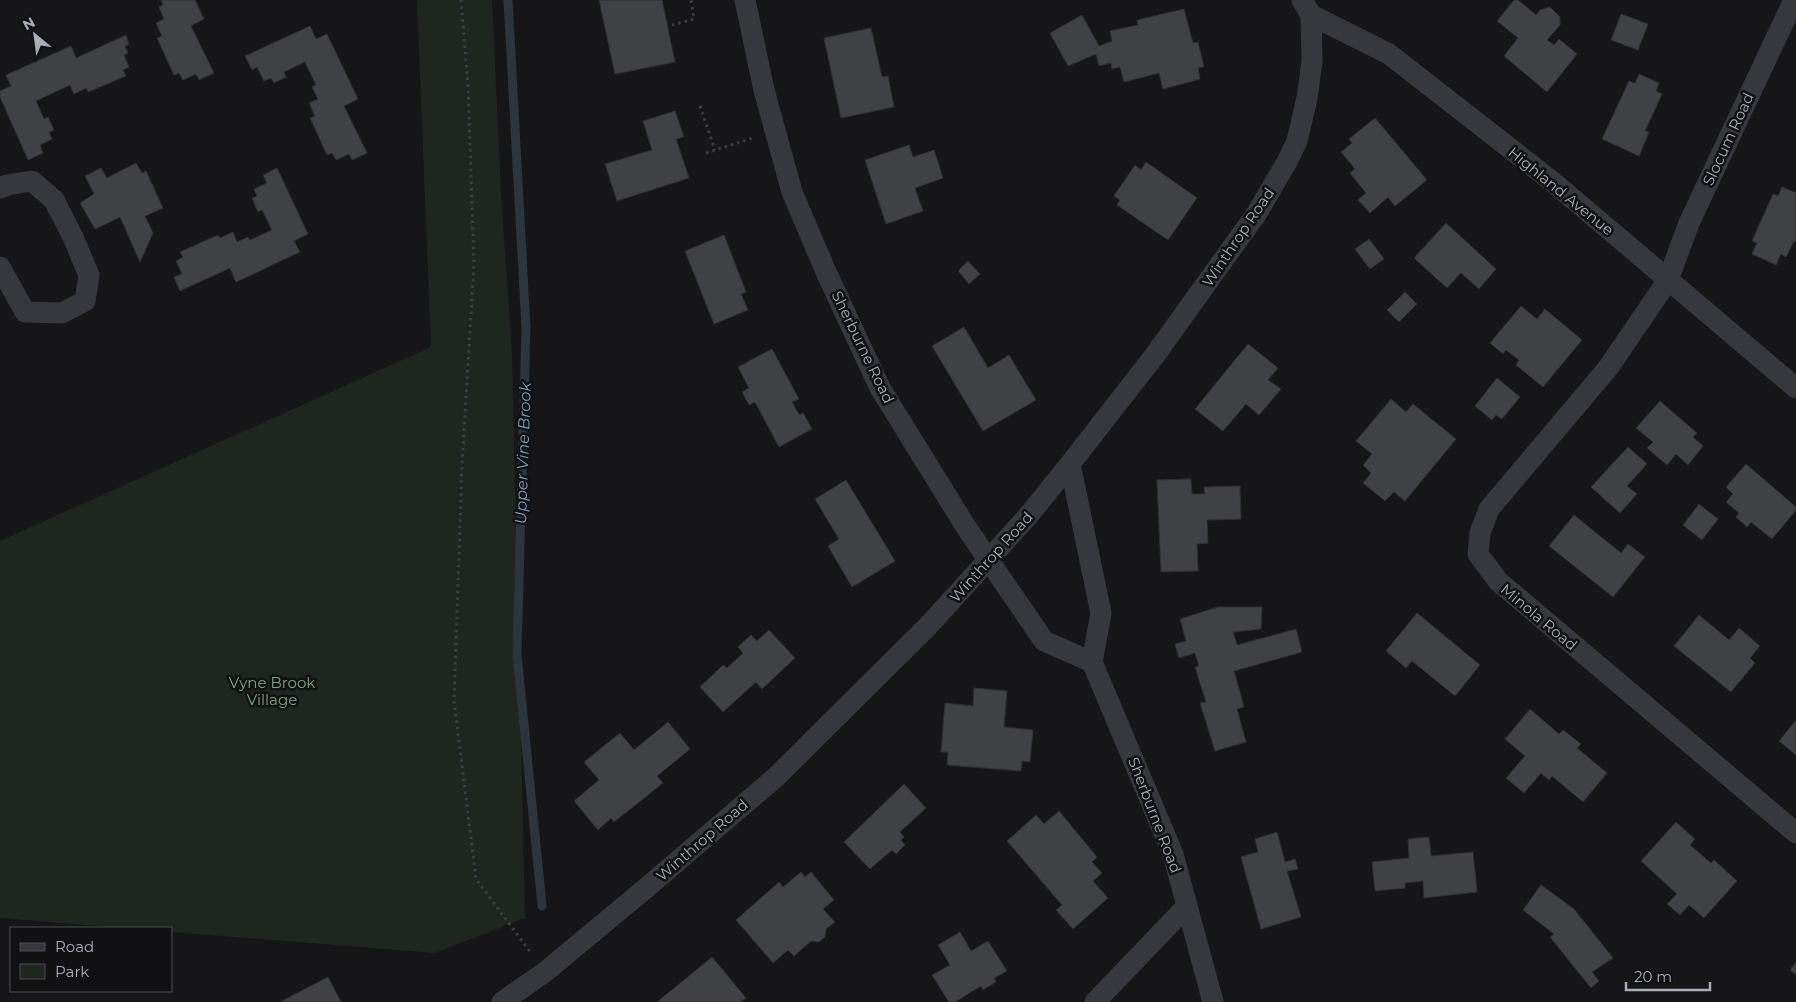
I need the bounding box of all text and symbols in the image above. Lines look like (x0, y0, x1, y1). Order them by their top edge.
north arrow (10, 10, 60, 60)
text: N (19, 13, 38, 34)
street label: Slocum Road (1698, 90, 1758, 188)
street label: Highland Avenue (1504, 143, 1618, 239)
street label: Winthrop Road (1198, 184, 1278, 290)
street label: Sherburne Road (828, 288, 898, 406)
water label: Upper Vine Brook (511, 380, 535, 524)
street label: Winthrop Road (945, 508, 1037, 606)
street label: Minola Road (1497, 580, 1581, 654)
park label: Vyne Brook Village (229, 673, 315, 709)
street label: Sherburne Road (1124, 754, 1186, 876)
street label: Winthrop Road (652, 795, 752, 885)
legend (10, 927, 172, 992)
text: Road (55, 937, 94, 956)
scale bar (1626, 960, 1710, 992)
text: Park (55, 962, 89, 981)
text: 20 m (1634, 967, 1672, 986)

